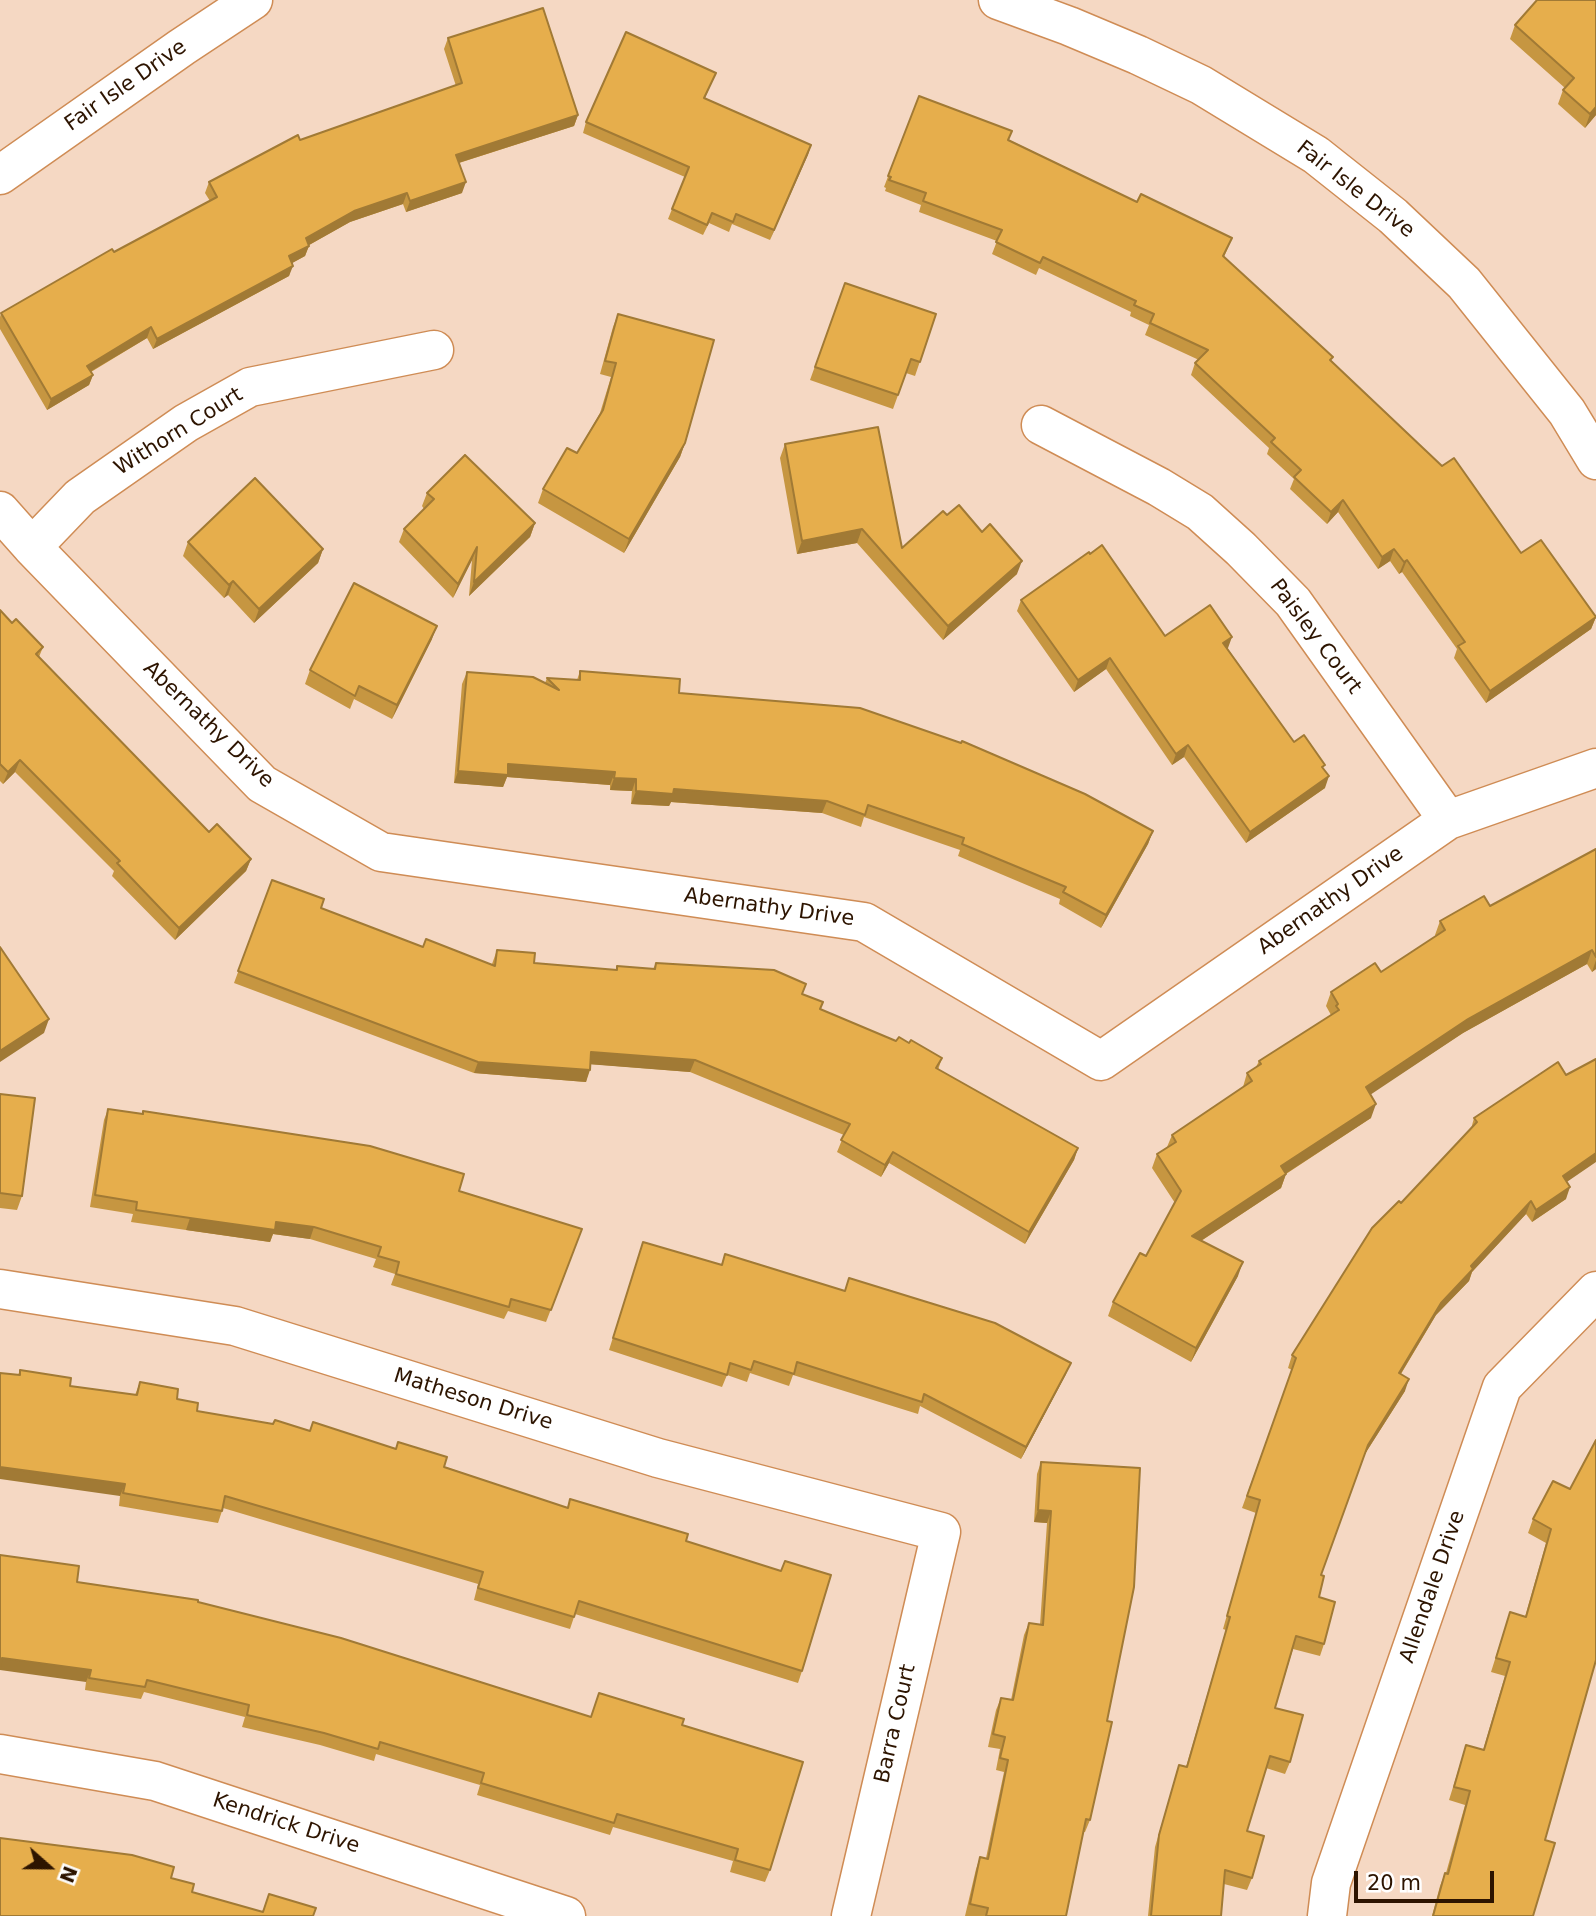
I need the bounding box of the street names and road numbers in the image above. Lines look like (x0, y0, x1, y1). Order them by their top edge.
street label: Fair Isle Drive (60, 35, 192, 137)
street label: Fair Isle Drive (1291, 136, 1419, 244)
street label: Withorn Court (110, 383, 248, 481)
street label: Paisley Court (1264, 575, 1366, 699)
street label: Abernathy Drive (137, 656, 279, 794)
street label: Abernathy Drive (1253, 841, 1409, 961)
street label: Abernathy Drive (682, 884, 856, 932)
street label: Matheson Drive (390, 1364, 556, 1436)
street label: Allendale Drive (1395, 1507, 1471, 1667)
street label: Barra Court (870, 1662, 922, 1786)
street label: Kendrick Drive (209, 1788, 363, 1860)

